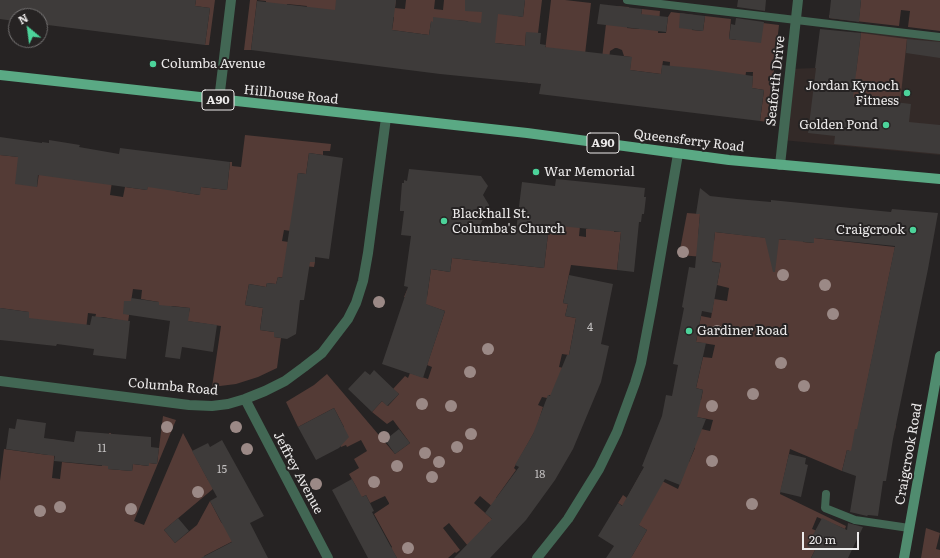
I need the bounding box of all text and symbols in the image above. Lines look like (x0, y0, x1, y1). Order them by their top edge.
north arrow (8, 8, 48, 48)
text: N (15, 9, 31, 28)
street label: Seaforth Drive (764, 35, 788, 127)
place label: Columba Avenue (161, 56, 265, 72)
marker: Columba Avenue (148, 59, 158, 69)
place label: Jordan Kynoch Fitness (805, 78, 899, 109)
street label: Hillhouse Road (243, 82, 339, 108)
marker: Jordan Kynoch Fitness (902, 88, 912, 98)
road number: A90 (202, 90, 234, 110)
place label: Golden Pond (799, 117, 878, 133)
marker: Golden Pond (881, 120, 891, 130)
street label: Queensferry Road (633, 126, 745, 156)
road number: A90 (587, 133, 619, 153)
place label: War Memorial (544, 164, 635, 180)
marker: War Memorial (531, 167, 541, 177)
place label: Blackhall St. Columba's Church (452, 206, 565, 237)
marker: Blackhall St. Columba's Church (439, 216, 449, 226)
place label: Craigcrook (836, 222, 905, 238)
marker: Craigcrook (908, 225, 918, 235)
house number: 4 (587, 321, 593, 335)
place label: Gardiner Road (697, 323, 787, 339)
marker: Gardiner Road (684, 326, 694, 336)
street label: Columba Road (127, 375, 219, 399)
street label: Craigcrook Road (892, 402, 926, 506)
street label: Jeffrey Avenue (270, 429, 326, 517)
house number: 11 (98, 442, 106, 456)
house number: 15 (217, 463, 227, 477)
house number: 18 (535, 468, 545, 482)
scale bar (804, 524, 861, 550)
text: 20 m (809, 530, 836, 548)

